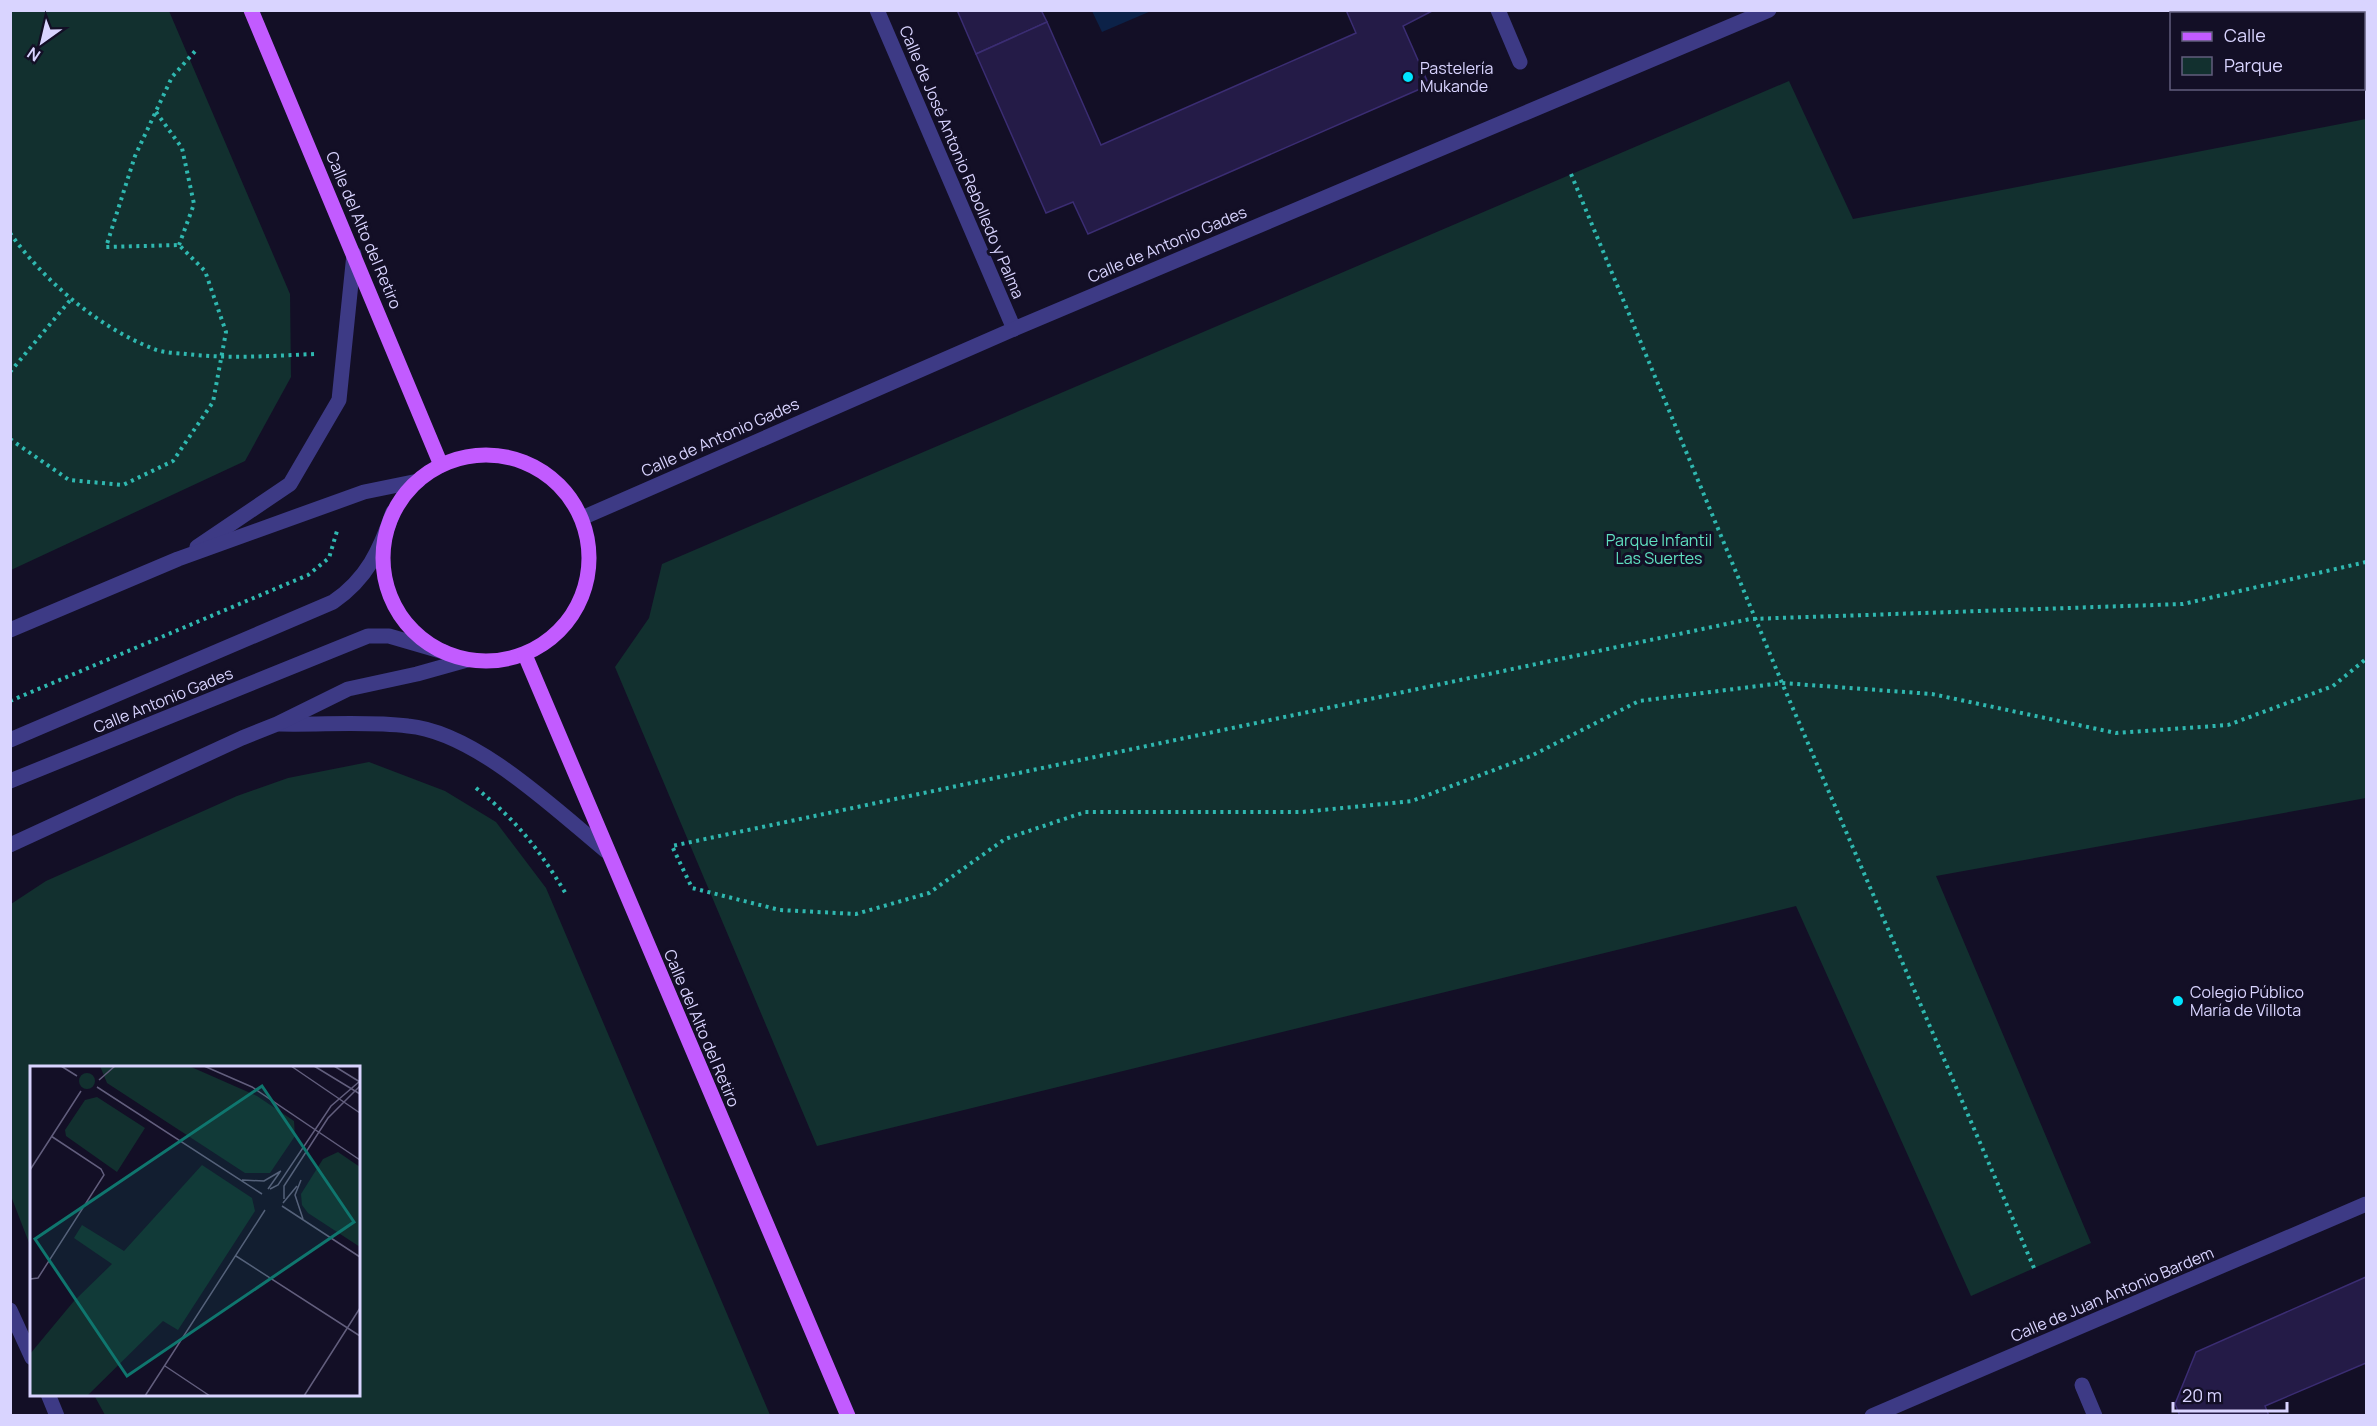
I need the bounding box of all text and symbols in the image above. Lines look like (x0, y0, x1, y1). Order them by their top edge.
north arrow (12, 12, 72, 72)
legend (2170, 12, 2365, 90)
street label: Calle de José Antonio Rebolledo y Palma (894, 22, 1030, 302)
text: Calle (2224, 23, 2266, 47)
text: N (23, 42, 45, 67)
text: Parque (2224, 53, 2283, 77)
place label: Pastelería Mukande (1420, 57, 1494, 97)
marker: Pastelería Mukande (1401, 70, 1415, 84)
street label: Calle del Alto del Retiro (321, 148, 407, 312)
street label: Calle de Antonio Gades (1084, 200, 1250, 288)
street label: Calle de Antonio Gades (637, 392, 803, 482)
park label: Parque Infantil Las Suertes (1606, 529, 1712, 569)
street label: Calle Antonio Gades (90, 662, 236, 738)
street label: Calle del Alto del Retiro (659, 946, 745, 1110)
place label: Colegio Público María de Villota (2190, 981, 2304, 1021)
marker: Colegio Público María de Villota (2171, 994, 2185, 1008)
inset map (30, 1066, 360, 1396)
street label: Calle de Juan Antonio Bardem (2007, 1241, 2217, 1347)
scale bar (2173, 1375, 2287, 1413)
text: 20 m (2182, 1383, 2222, 1407)

